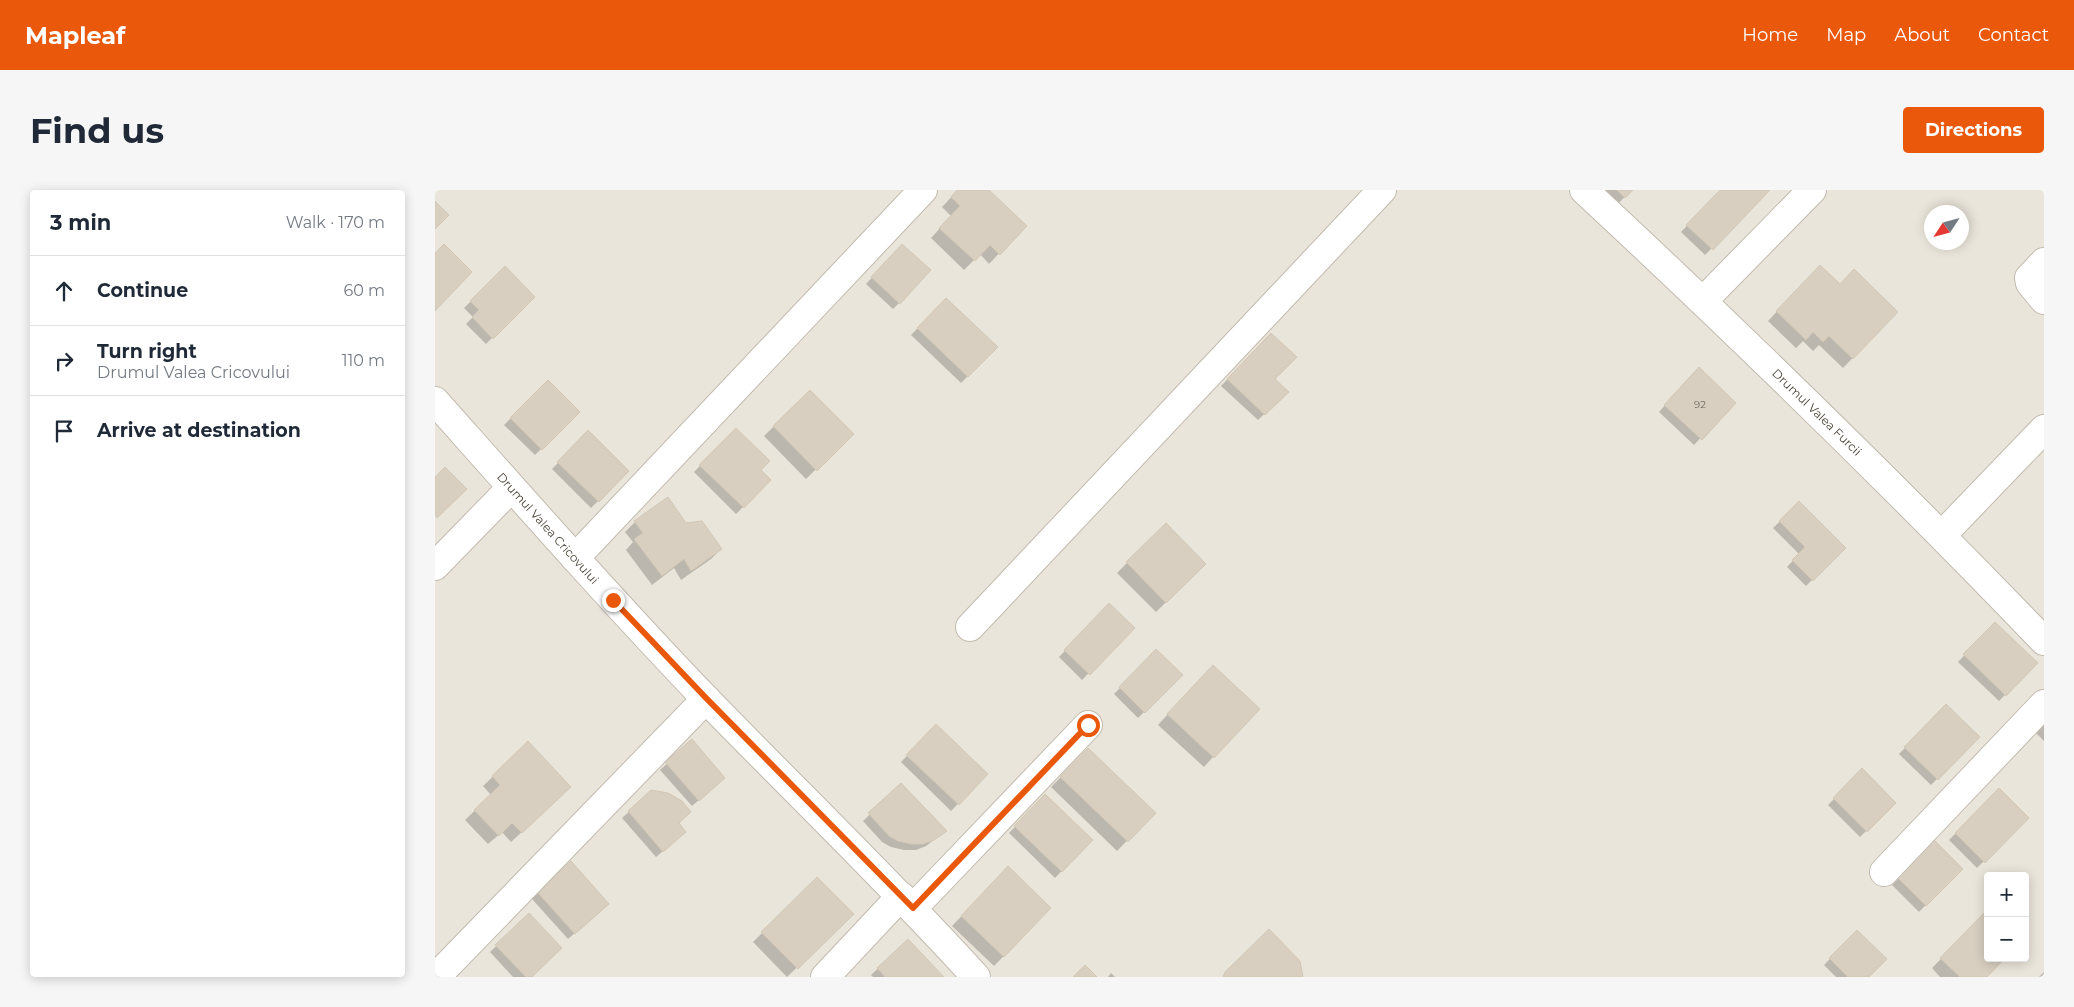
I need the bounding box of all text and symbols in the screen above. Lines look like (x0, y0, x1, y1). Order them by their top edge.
text: Mapleaf (25, 21, 125, 50)
text: Home (1742, 24, 1798, 46)
text: Map (1826, 24, 1866, 46)
text: About (1894, 24, 1950, 46)
text: Contact (1978, 24, 2049, 46)
button: Directions (1903, 107, 2044, 153)
text: Find us (30, 109, 164, 152)
north arrow (1924, 205, 1969, 250)
text: 3 min (50, 210, 111, 235)
text: Walk · 170 m (286, 213, 385, 232)
icon: ahead (50, 277, 78, 305)
text: Continue (97, 279, 188, 302)
text: 60 m (343, 281, 385, 300)
text: Turn right (97, 340, 197, 363)
icon: right (50, 347, 78, 375)
text: 110 m (342, 351, 385, 370)
text: Drumul Valea Cricovului (97, 363, 290, 382)
street label: Drumul Valea Furcii (1769, 365, 1865, 459)
house number: 92 (1694, 398, 1706, 411)
icon: arrive (50, 417, 78, 445)
text: Arrive at destination (97, 419, 301, 442)
street label: Drumul Valea Cricovului (494, 469, 602, 587)
route end (602, 589, 625, 612)
route start (1077, 714, 1100, 737)
map controls (1984, 872, 2029, 962)
button: + (1984, 872, 2029, 917)
button: − (1984, 917, 2029, 962)

